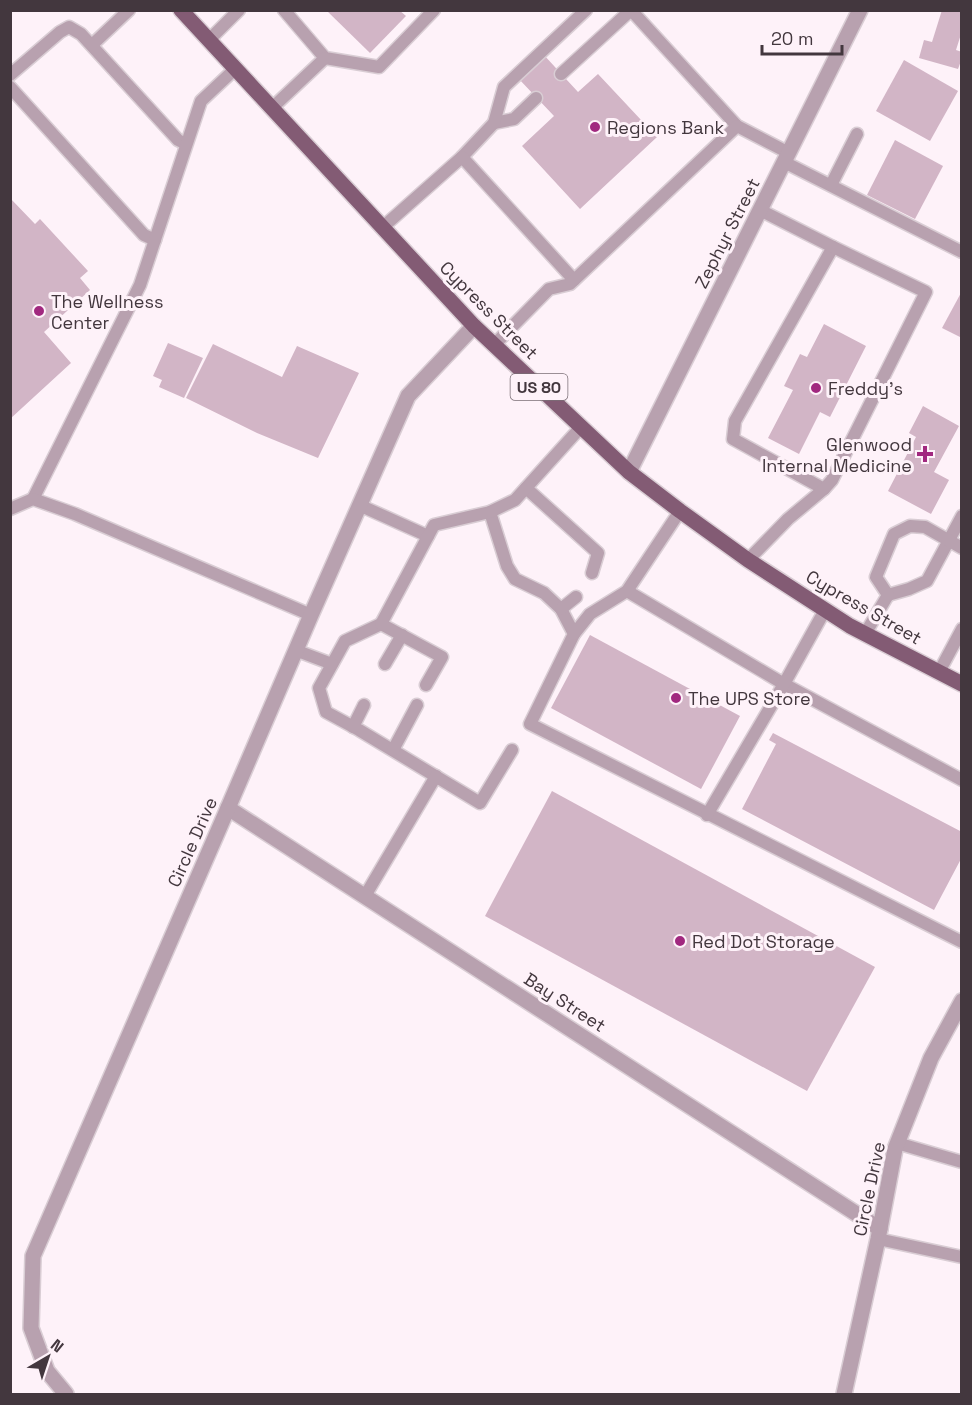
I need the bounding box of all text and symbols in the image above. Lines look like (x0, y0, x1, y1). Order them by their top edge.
scale bar (762, 18, 842, 56)
text: 20 m (771, 27, 814, 50)
place label: Regions Bank (607, 116, 725, 139)
marker: Regions Bank (588, 120, 602, 134)
street label: Zephyr Street (689, 174, 765, 292)
street label: Cypress Street (435, 256, 543, 364)
place label: The Wellness Center (51, 290, 163, 334)
marker: The Wellness Center (32, 304, 46, 318)
road number: US 80 (510, 374, 568, 400)
place label: Freddy's (828, 377, 903, 400)
marker: Freddy's (809, 381, 823, 395)
place label: Glenwood Internal Medicine (762, 433, 912, 477)
marker: Glenwood Internal Medicine (916, 445, 934, 463)
street label: Cypress Street (802, 565, 926, 649)
place label: The UPS Store (688, 687, 811, 710)
marker: The UPS Store (669, 691, 683, 705)
street label: Circle Drive (162, 793, 222, 891)
place label: Red Dot Storage (692, 930, 835, 953)
marker: Red Dot Storage (673, 934, 687, 948)
street label: Bay Street (520, 967, 610, 1037)
street label: Circle Drive (848, 1140, 890, 1238)
north arrow (18, 1327, 78, 1387)
text: N (46, 1334, 68, 1357)

